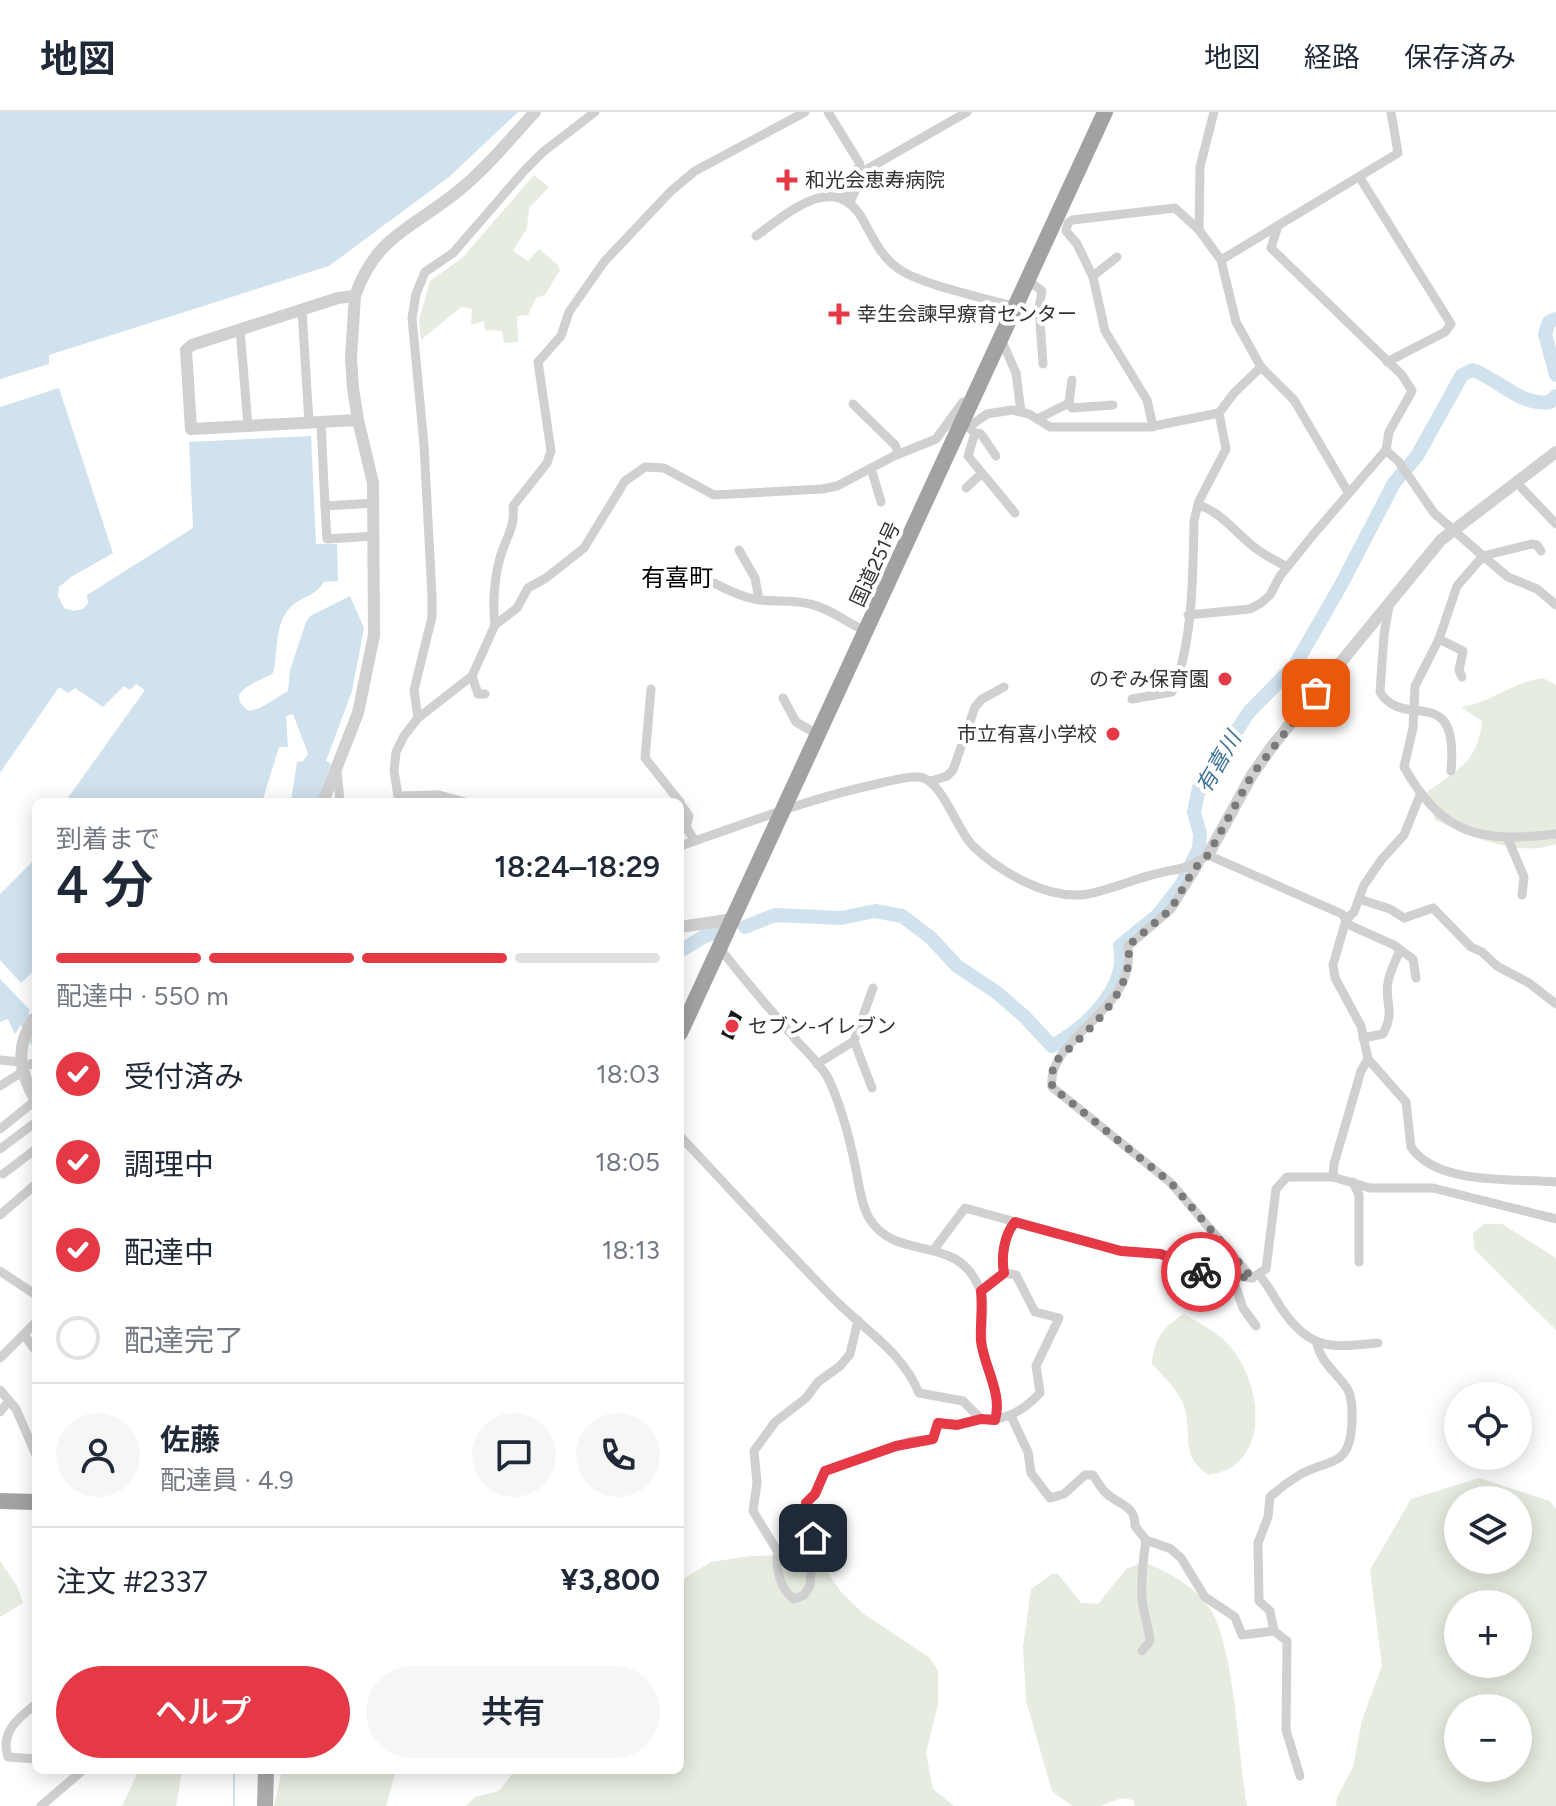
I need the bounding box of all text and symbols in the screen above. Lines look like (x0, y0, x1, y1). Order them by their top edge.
text: 地図 (40, 36, 116, 82)
text: 地図 (1204, 40, 1260, 74)
text: 経路 (1304, 40, 1360, 74)
text: 保存済み (1404, 40, 1516, 74)
place label: 和光会恵寿病院 (805, 168, 945, 192)
marker: 和光会恵寿病院 (776, 169, 798, 191)
place label: 幸生会諫早療育センター (857, 302, 1077, 326)
marker: 幸生会諫早療育センター (828, 303, 850, 325)
street label: 国道251号 (845, 518, 905, 610)
district label: 有喜町 (641, 563, 713, 592)
pin (1282, 659, 1350, 727)
place label: のぞみ保育園 (1089, 667, 1209, 691)
marker: のぞみ保育園 (1216, 670, 1234, 688)
icon: bag (1294, 671, 1338, 715)
place label: 市立有喜小学校 (957, 722, 1097, 746)
marker: 市立有喜小学校 (1104, 725, 1122, 743)
water label: 有喜川 (1190, 725, 1248, 798)
text: 到着まで (56, 823, 160, 855)
text: 18:24–18:29 (494, 848, 660, 885)
text: 4 分 (56, 854, 153, 916)
text: 配達中 · 550 m (56, 980, 229, 1012)
place label: セブン-イレブン (748, 1014, 896, 1038)
marker: セブン-イレブン (723, 1017, 741, 1035)
icon: check (56, 1052, 100, 1096)
text: 受付済み (124, 1058, 244, 1095)
text: 18:03 (596, 1058, 660, 1090)
icon: check (56, 1140, 100, 1184)
text: 調理中 (124, 1146, 214, 1183)
text: 18:05 (595, 1146, 660, 1178)
icon: check (56, 1228, 100, 1272)
courier (1161, 1232, 1241, 1312)
text: 配達中 (124, 1234, 214, 1271)
text: 18:13 (602, 1234, 660, 1266)
icon: bike (1179, 1250, 1223, 1294)
text: 配達完了 (124, 1322, 244, 1359)
map controls (1444, 1382, 1532, 1782)
button: locate (1444, 1382, 1532, 1470)
button: person (56, 1413, 140, 1497)
button: chat (472, 1413, 556, 1497)
button: phone (576, 1413, 660, 1497)
text: 佐藤 (160, 1421, 220, 1458)
text: 配達員 · 4.9 (160, 1464, 294, 1496)
button: layers (1444, 1486, 1532, 1574)
pin (779, 1504, 847, 1572)
icon: home (791, 1516, 835, 1560)
text: ¥3,800 (560, 1561, 660, 1598)
text: 注文 #2337 (56, 1563, 208, 1600)
button: + (1444, 1590, 1532, 1678)
button: ヘルプ (56, 1666, 350, 1758)
button: 共有 (366, 1666, 660, 1758)
button: − (1444, 1694, 1532, 1782)

